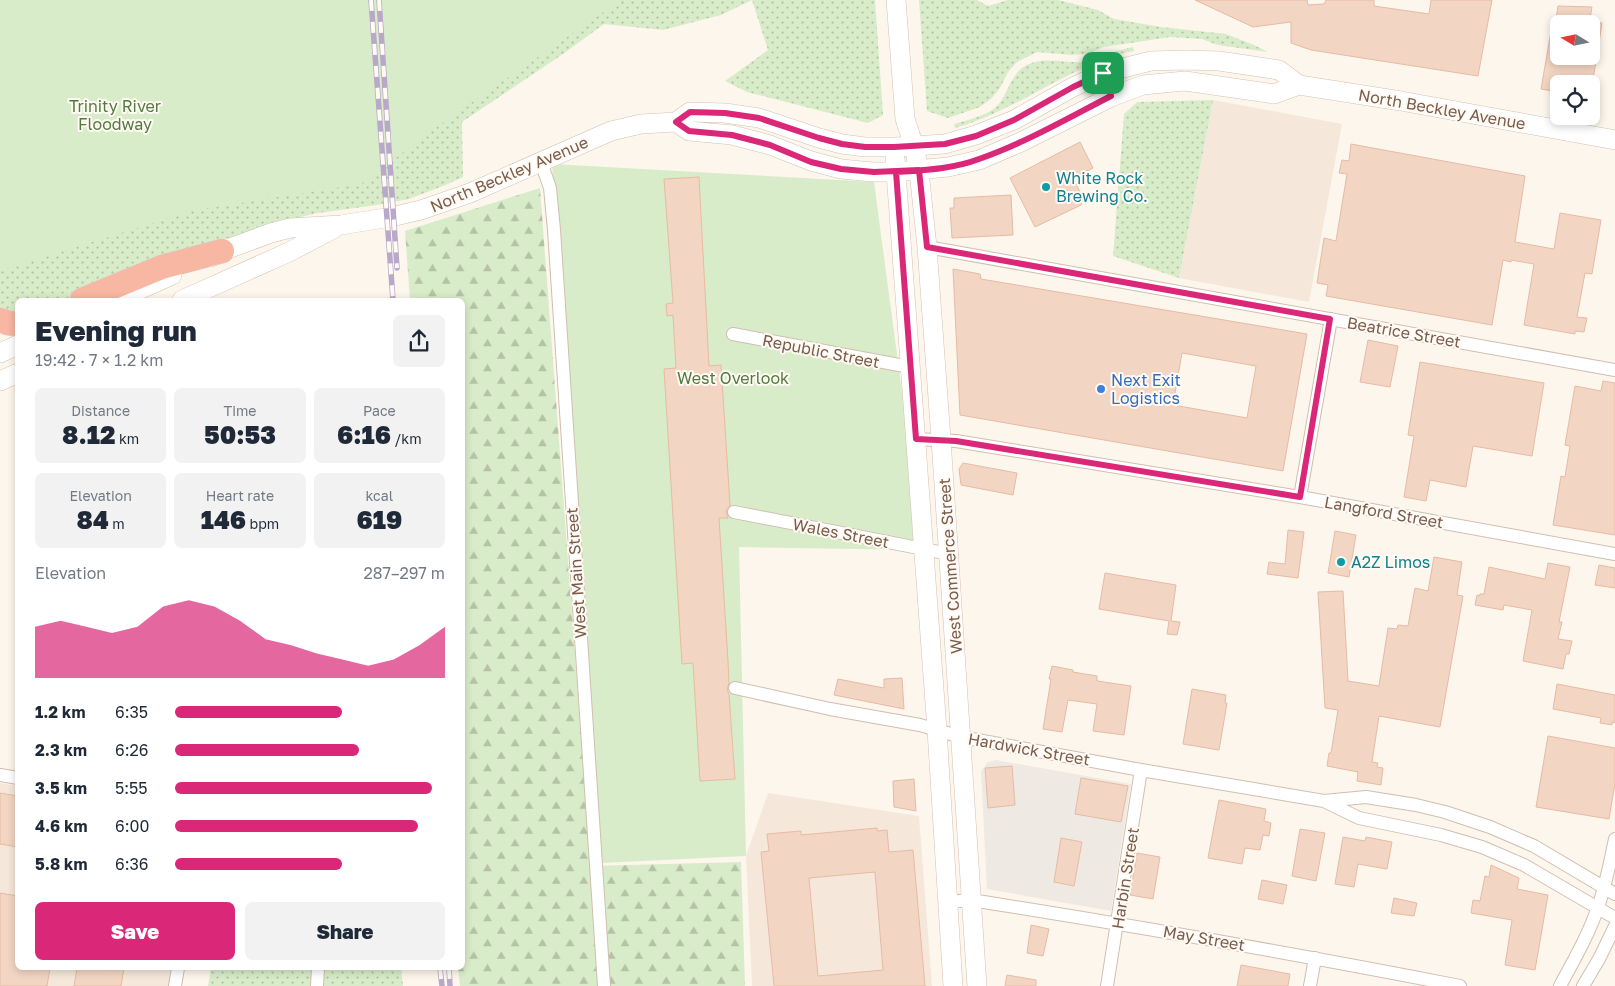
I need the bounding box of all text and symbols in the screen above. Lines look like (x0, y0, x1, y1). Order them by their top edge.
north arrow (1550, 15, 1600, 65)
map controls (1550, 15, 1600, 125)
pin (1082, 52, 1124, 94)
icon: arrive (1089, 59, 1117, 87)
button: locate (1550, 75, 1600, 125)
street label: North Beckley Avenue (1357, 84, 1527, 134)
park label: Trinity River Floodway (69, 96, 161, 134)
street label: North Beckley Avenue (427, 132, 591, 216)
place label: White Rock Brewing Co. (1056, 168, 1148, 206)
marker: White Rock Brewing Co. (1040, 181, 1052, 193)
street label: Beatrice Street (1346, 312, 1462, 352)
text: Evening run (35, 314, 197, 347)
button: share (393, 315, 445, 367)
street label: Republic Street (761, 330, 881, 372)
text: 19:42 · 7 × 1.2 km (35, 350, 163, 370)
park label: West Overlook (677, 368, 789, 388)
place label: Next Exit Logistics (1111, 370, 1181, 408)
marker: Next Exit Logistics (1095, 383, 1107, 395)
text: Distance (71, 402, 130, 419)
text: Time (224, 402, 256, 419)
text: Pace (363, 402, 396, 419)
text: 8.12 (62, 419, 115, 450)
text: 50:53 (204, 419, 276, 450)
text: 6:16 (337, 419, 391, 450)
text: km (115, 430, 139, 447)
text: /km (391, 430, 422, 447)
street label: West Commerce Street (934, 477, 966, 655)
text: Elevation (70, 487, 132, 504)
text: Heart rate (206, 487, 274, 504)
text: kcal (365, 487, 393, 504)
street label: Langford Street (1323, 492, 1445, 532)
text: 84 (77, 504, 109, 535)
text: 146 (201, 504, 246, 535)
text: 619 (356, 504, 402, 535)
street label: West Main Street (561, 507, 591, 639)
street label: Wales Street (791, 514, 891, 552)
text: m (109, 515, 125, 532)
text: bpm (246, 515, 279, 532)
place label: A2Z Limos (1351, 552, 1430, 572)
marker: A2Z Limos (1335, 556, 1347, 568)
text: Elevation (35, 563, 106, 583)
text: 287–297 m (363, 563, 445, 583)
text: 1.2 km (35, 702, 85, 722)
text: 6:35 (115, 702, 148, 722)
street label: Hardwick Street (966, 728, 1092, 770)
text: 2.3 km (35, 740, 87, 760)
text: 6:26 (115, 740, 148, 760)
text: 3.5 km (35, 778, 87, 798)
text: 5:55 (115, 778, 148, 798)
text: 4.6 km (35, 816, 88, 836)
text: 6:00 (115, 816, 149, 836)
street label: Harbin Street (1107, 826, 1143, 930)
text: 5.8 km (35, 854, 87, 874)
text: 6:36 (115, 854, 149, 874)
button: Save (35, 902, 235, 960)
button: Share (245, 902, 445, 960)
street label: May Street (1161, 921, 1247, 955)

